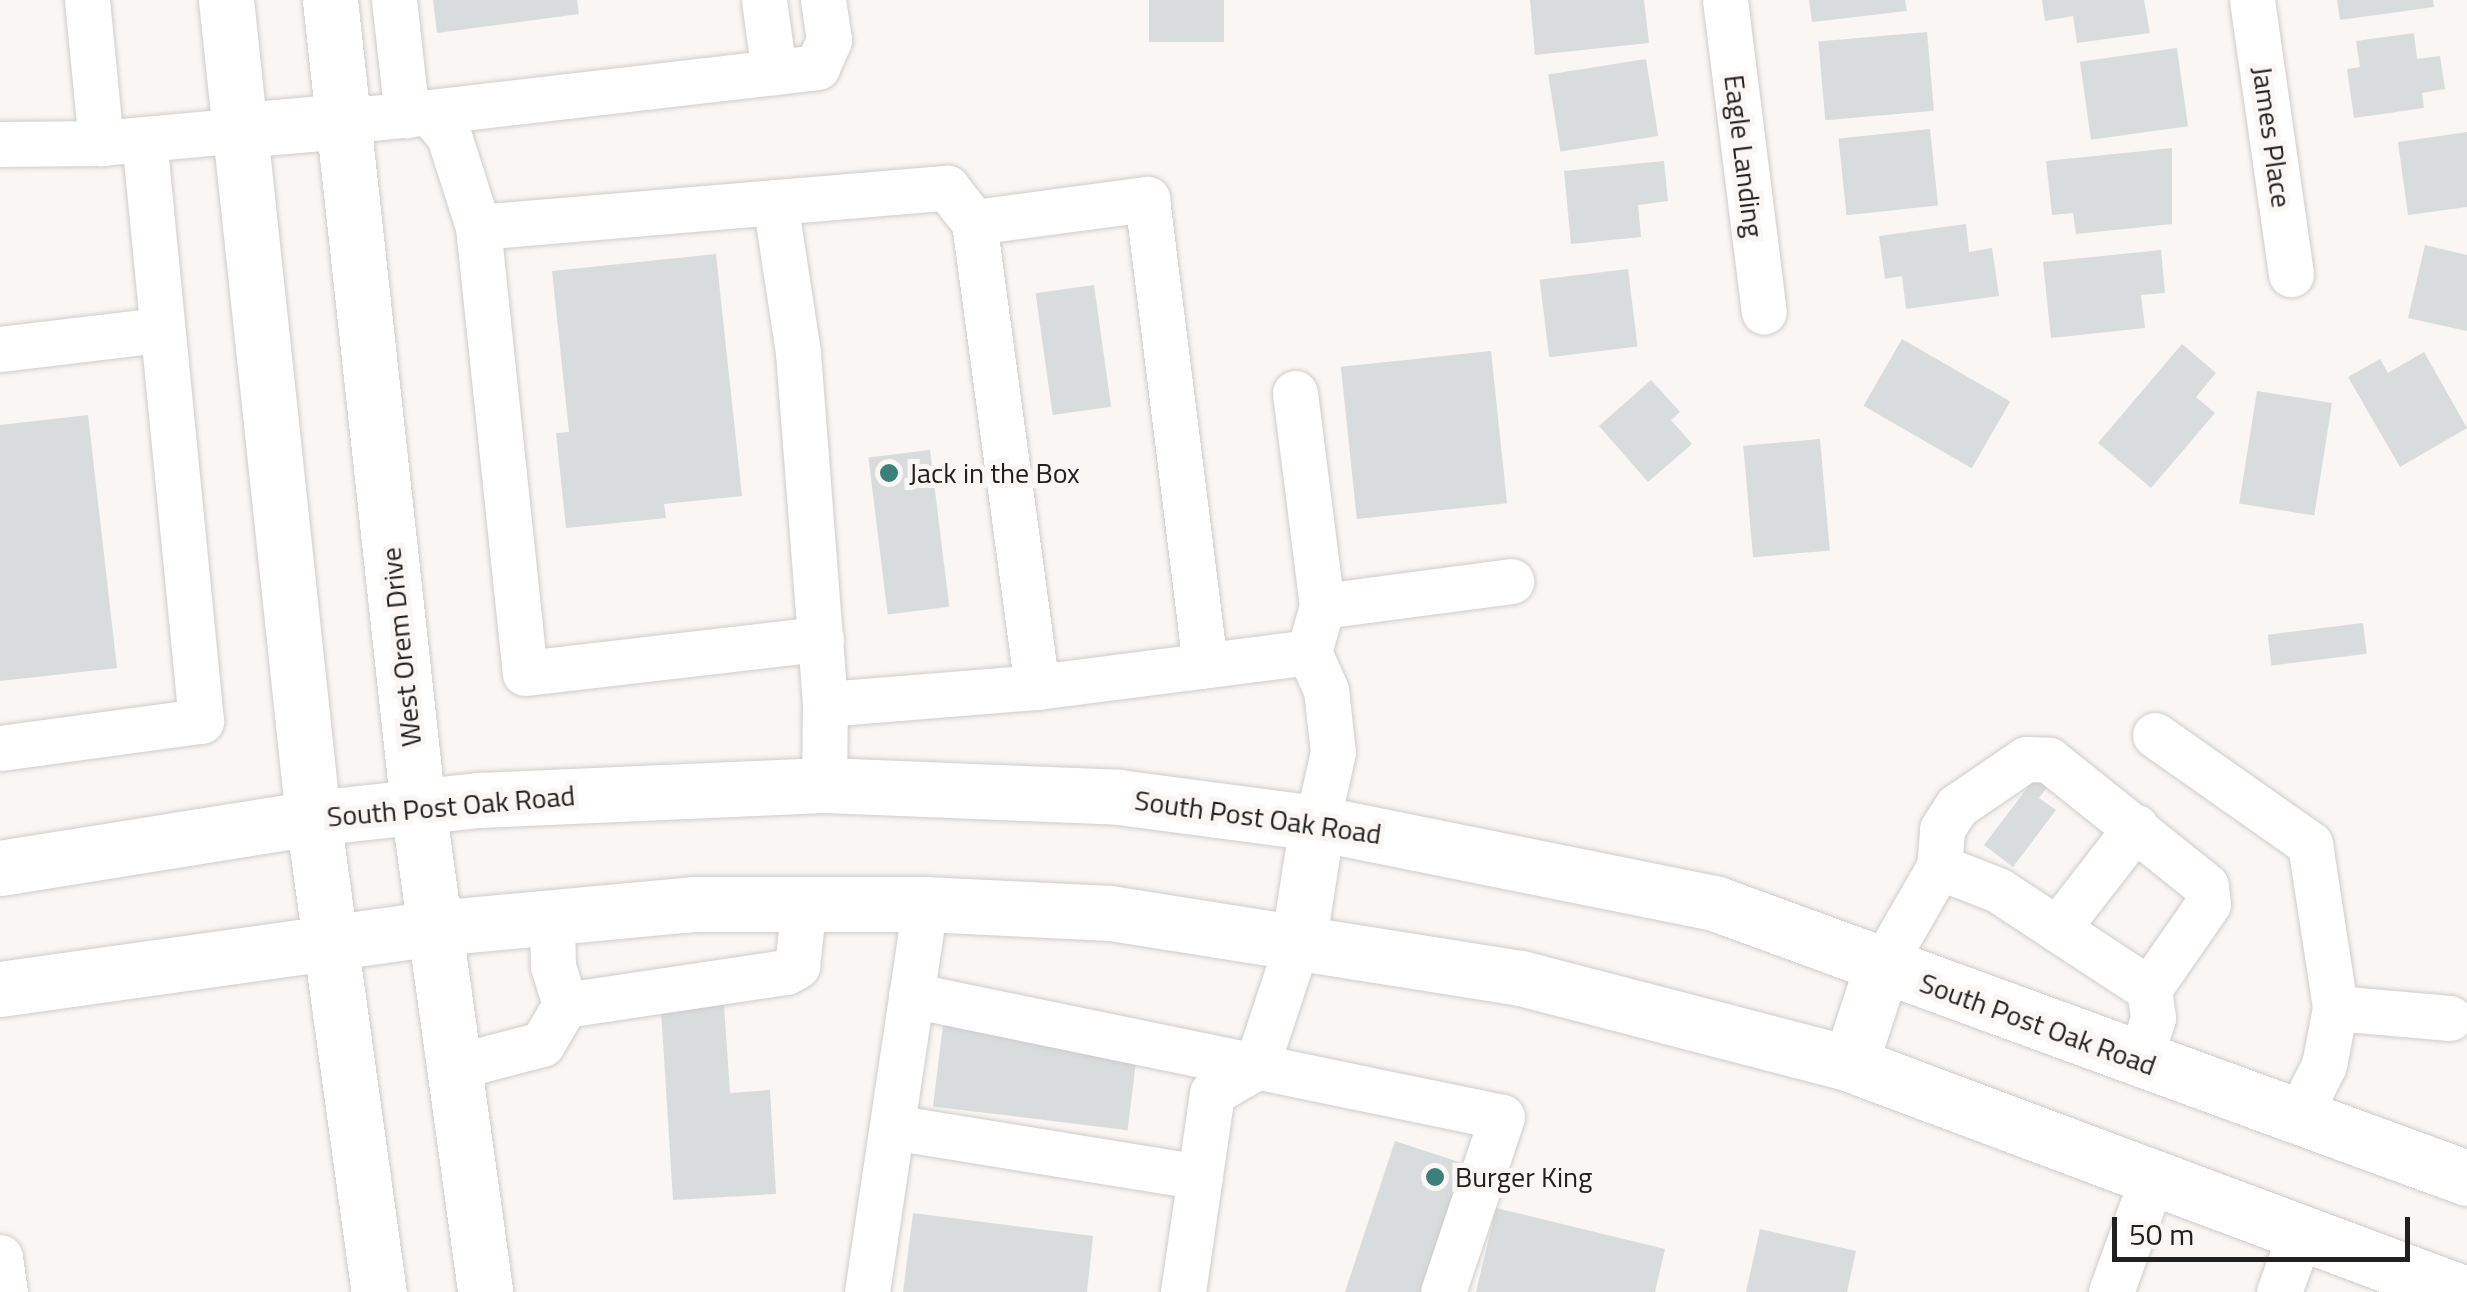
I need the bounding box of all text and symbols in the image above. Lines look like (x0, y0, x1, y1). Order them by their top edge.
street label: James Place (2245, 64, 2299, 210)
street label: Eagle Landing (1717, 73, 1771, 239)
place label: Jack in the Box (909, 456, 1080, 490)
marker: Jack in the Box (878, 462, 900, 484)
street label: West Orem Drive (374, 546, 428, 748)
street label: South Post Oak Road (326, 778, 576, 834)
street label: South Post Oak Road (1132, 783, 1384, 851)
street label: South Post Oak Road (1915, 966, 2161, 1082)
place label: Burger King (1455, 1160, 1592, 1194)
marker: Burger King (1424, 1166, 1446, 1188)
scale bar (2117, 1197, 2414, 1259)
text: 50 m (2129, 1211, 2194, 1257)

